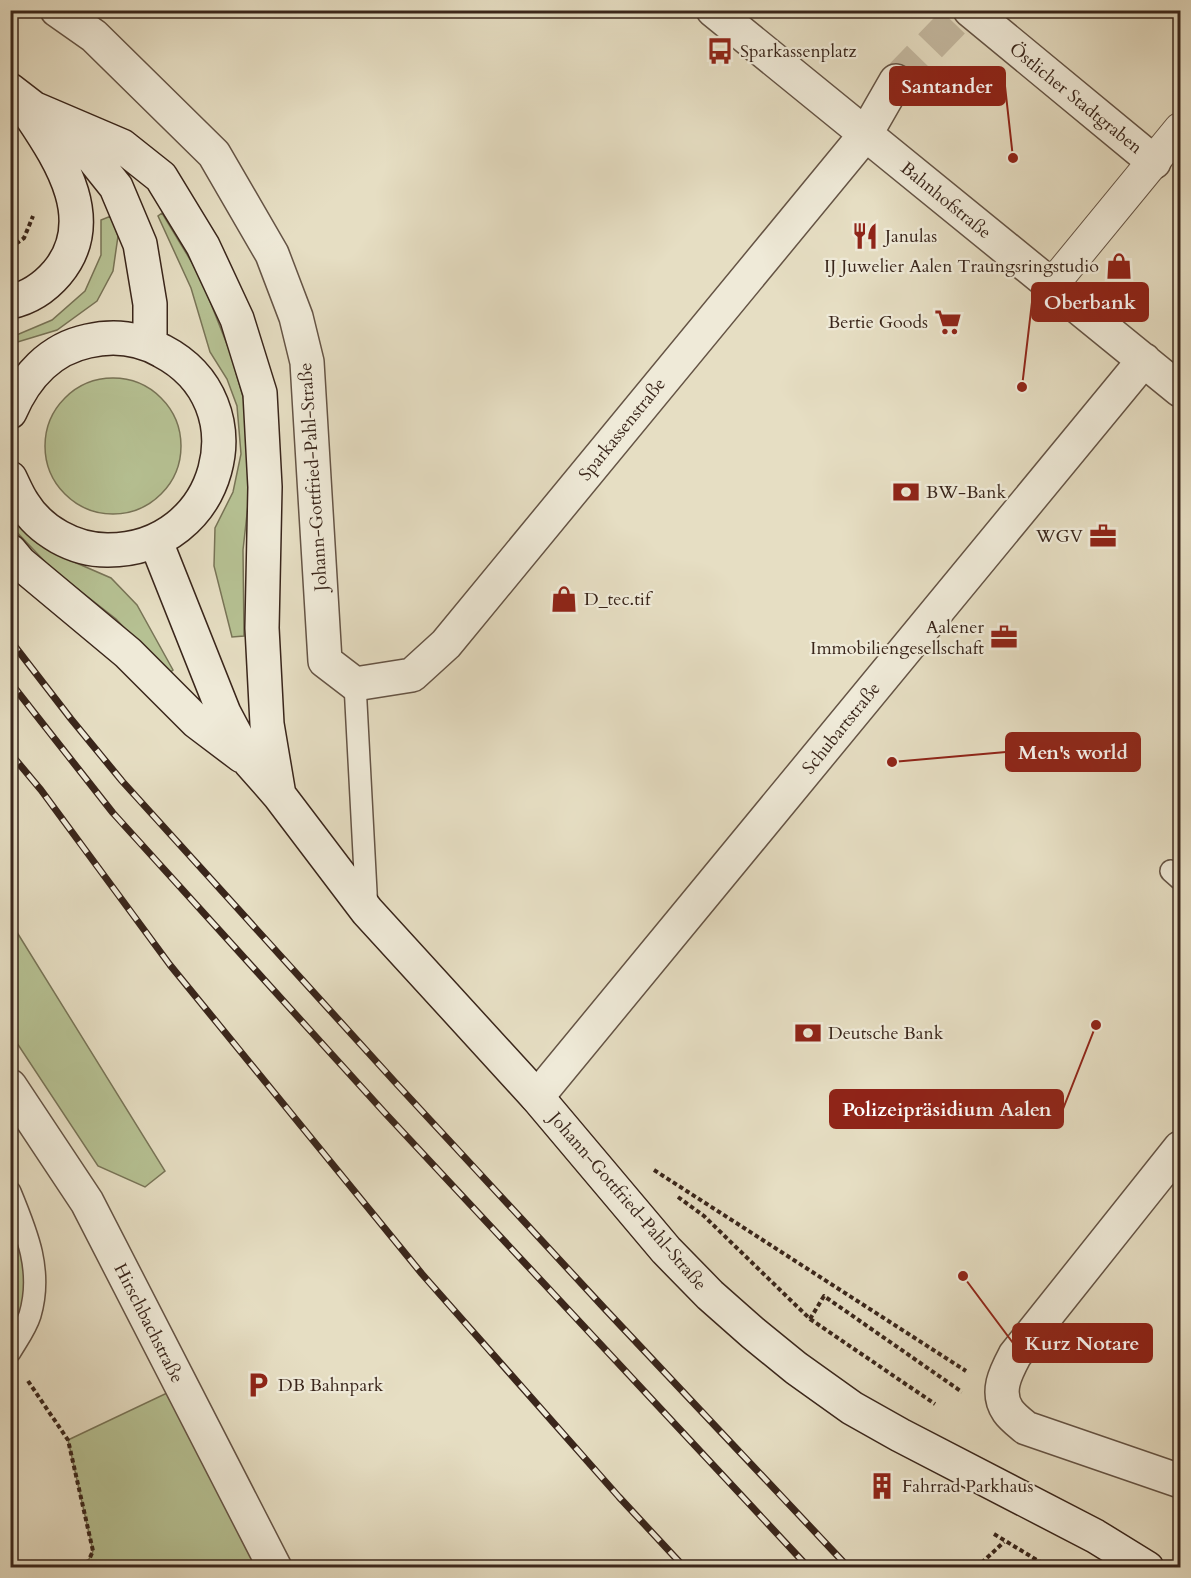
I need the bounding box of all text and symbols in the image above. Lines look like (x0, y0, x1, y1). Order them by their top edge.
bus stop icon: Sparkassenplatz (705, 36, 735, 66)
street label: Östlicher Stadtgraben (1004, 37, 1148, 160)
place label: Sparkassenplatz (740, 39, 856, 64)
callout: Santander (890, 67, 1005, 105)
text: Santander (901, 73, 993, 100)
street label: Bahnhofstraße (895, 156, 996, 245)
restaurant icon: Janulas (850, 221, 880, 251)
place label: Janulas (882, 224, 937, 249)
shop icon: IJ Juwelier Aalen Traungsringstudio (1104, 251, 1134, 281)
place label: IJ Juwelier Aalen Traungsringstudio (824, 254, 1099, 279)
callout: Oberbank (1032, 283, 1148, 321)
text: Oberbank (1044, 289, 1137, 316)
supermarket icon: Bertie Goods (933, 307, 963, 337)
place label: Bertie Goods (828, 310, 928, 335)
street label: Johann-Gottfried-Pahl-Straße (293, 362, 334, 595)
street label: Sparkassenstraße (573, 373, 672, 486)
bank icon: BW-Bank (891, 477, 921, 507)
place label: BW-Bank (926, 480, 1006, 505)
office icon: WGV (1088, 521, 1118, 551)
place label: WGV (1035, 524, 1084, 549)
shop icon: D_tec.tif (549, 584, 579, 614)
place label: D_tec.tif (584, 587, 654, 612)
place label: Aalener Immobiliengesellschaft (810, 615, 984, 661)
office icon: Aalener Immobiliengesellschaft (989, 622, 1019, 652)
street label: Schubartstraße (797, 677, 886, 780)
callout: Men's world (1006, 733, 1140, 771)
text: Men's world (1018, 739, 1129, 766)
bank icon: Deutsche Bank (793, 1018, 823, 1048)
place label: Deutsche Bank (828, 1021, 944, 1046)
callout: Polizeipräsidium Aalen (830, 1090, 1063, 1128)
text: Polizeipräsidium Aalen (842, 1096, 1052, 1123)
street label: Johann-Gottfried-Pahl-Straße (541, 1104, 712, 1296)
street label: Hirschbachstraße (108, 1259, 189, 1387)
callout: Kurz Notare (1013, 1324, 1152, 1362)
text: Kurz Notare (1025, 1330, 1139, 1357)
parking icon: DB Bahnpark (243, 1370, 273, 1400)
place label: DB Bahnpark (278, 1373, 384, 1398)
building icon: Fahrrad Parkhaus (867, 1471, 897, 1501)
place label: Fahrrad Parkhaus (902, 1474, 1033, 1499)

